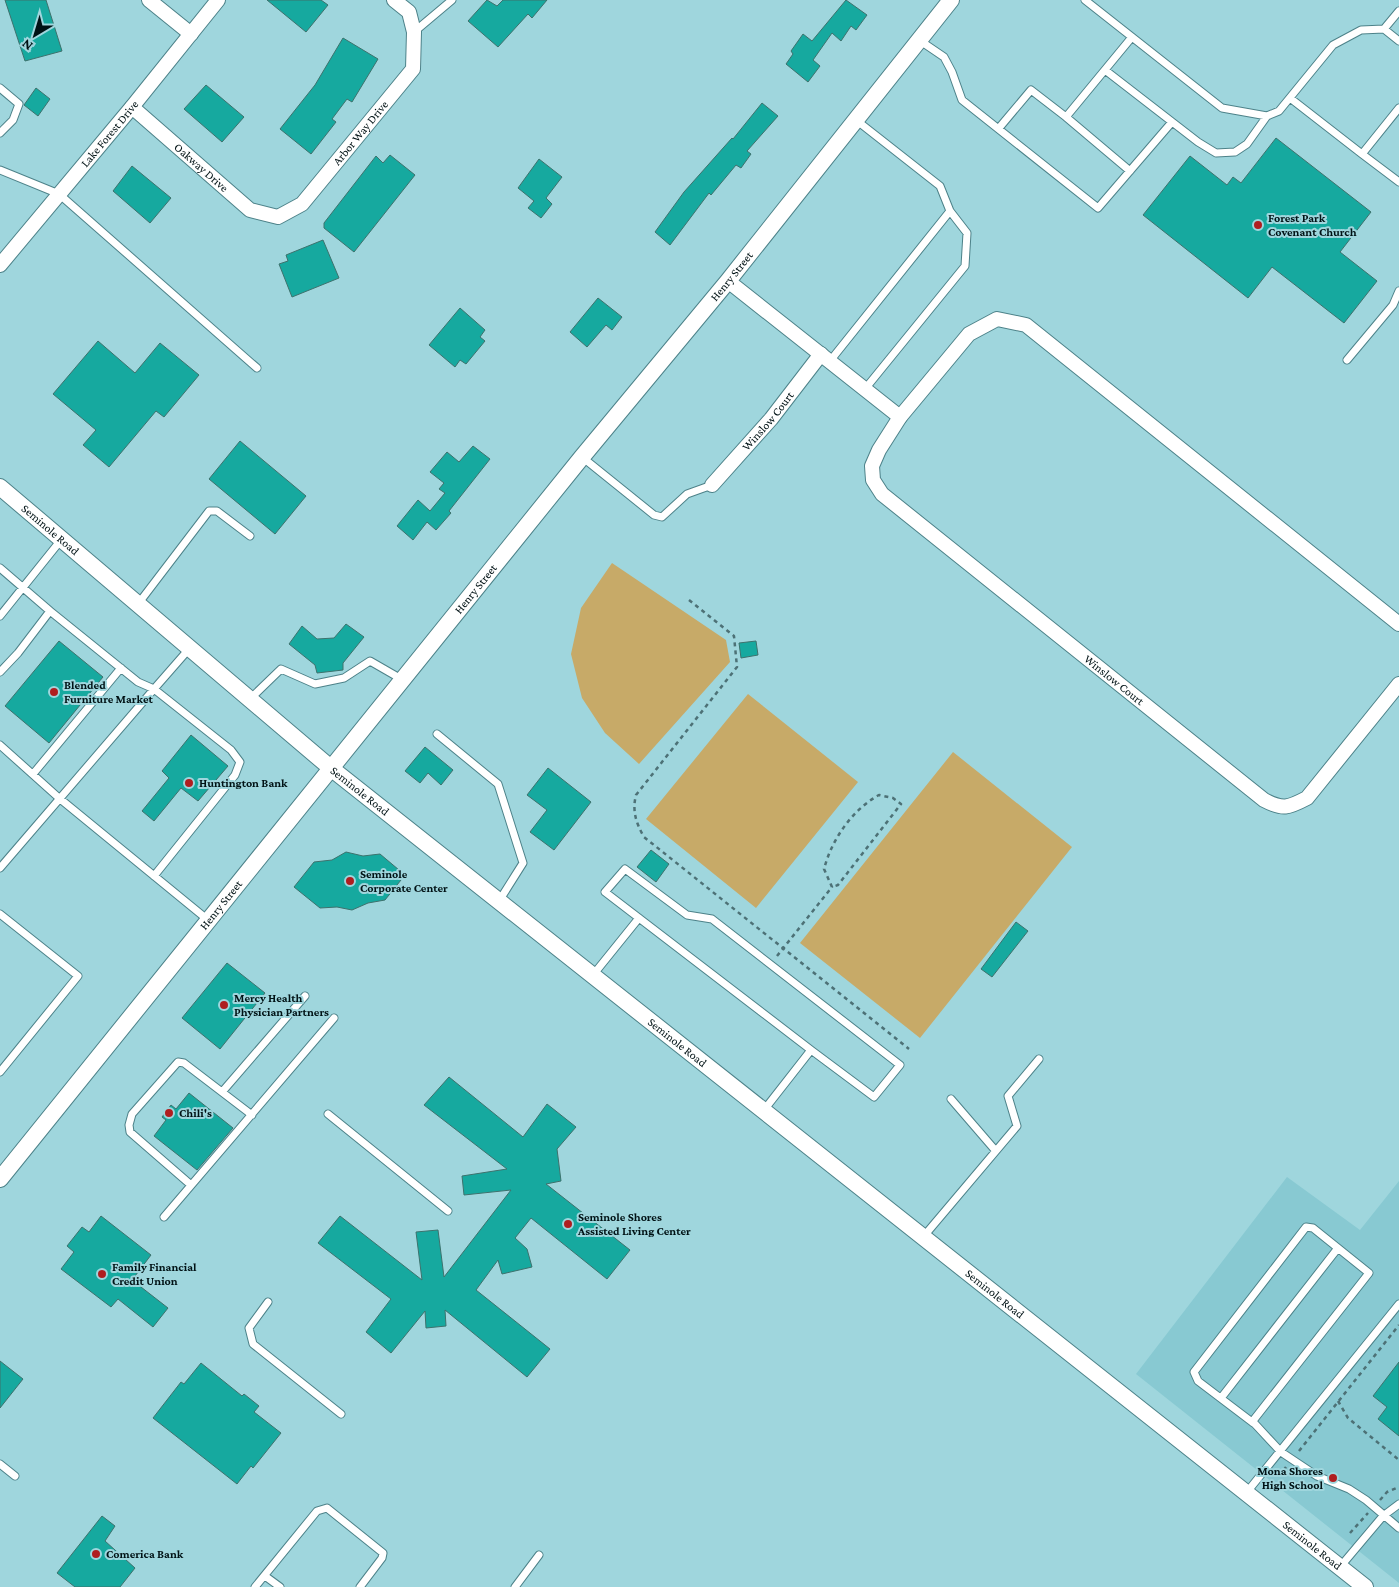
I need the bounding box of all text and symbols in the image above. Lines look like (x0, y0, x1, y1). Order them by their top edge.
north arrow (10, 10, 60, 60)
text: N (18, 36, 36, 54)
street label: Lake Forest Drive (78, 98, 142, 170)
street label: Arbor Way Drive (330, 98, 391, 168)
street label: Oakway Drive (171, 140, 231, 195)
place label: Forest Park Covenant Church (1268, 211, 1357, 239)
marker: Forest Park Covenant Church (1252, 219, 1264, 231)
street label: Henry Street (707, 248, 756, 304)
street label: Winslow Court (739, 388, 797, 453)
street label: Seminole Road (19, 501, 82, 559)
street label: Henry Street (451, 560, 501, 617)
street label: Winslow Court (1081, 652, 1148, 709)
place label: Blended Furniture Market (64, 678, 153, 706)
marker: Blended Furniture Market (48, 686, 60, 698)
street label: Seminole Road (328, 763, 393, 819)
place label: Huntington Bank (199, 776, 288, 790)
marker: Huntington Bank (183, 777, 195, 789)
place label: Seminole Corporate Center (360, 867, 448, 895)
marker: Seminole Corporate Center (344, 875, 356, 887)
street label: Henry Street (197, 876, 246, 933)
place label: Mercy Health Physician Partners (234, 991, 329, 1019)
marker: Mercy Health Physician Partners (218, 999, 230, 1011)
street label: Seminole Road (645, 1015, 710, 1070)
place label: Chili's (179, 1106, 212, 1120)
marker: Chili's (163, 1107, 175, 1119)
place label: Seminole Shores Assisted Living Center (577, 1210, 691, 1238)
marker: Seminole Shores Assisted Living Center (562, 1218, 574, 1230)
place label: Family Financial Credit Union (112, 1260, 197, 1288)
street label: Seminole Road (963, 1266, 1028, 1322)
marker: Family Financial Credit Union (96, 1268, 108, 1280)
place label: Mona Shores High School (1257, 1464, 1324, 1492)
marker: Mona Shores High School (1327, 1472, 1339, 1484)
street label: Seminole Road (1280, 1518, 1345, 1573)
place label: Comerica Bank (106, 1547, 184, 1561)
marker: Comerica Bank (90, 1548, 102, 1560)

